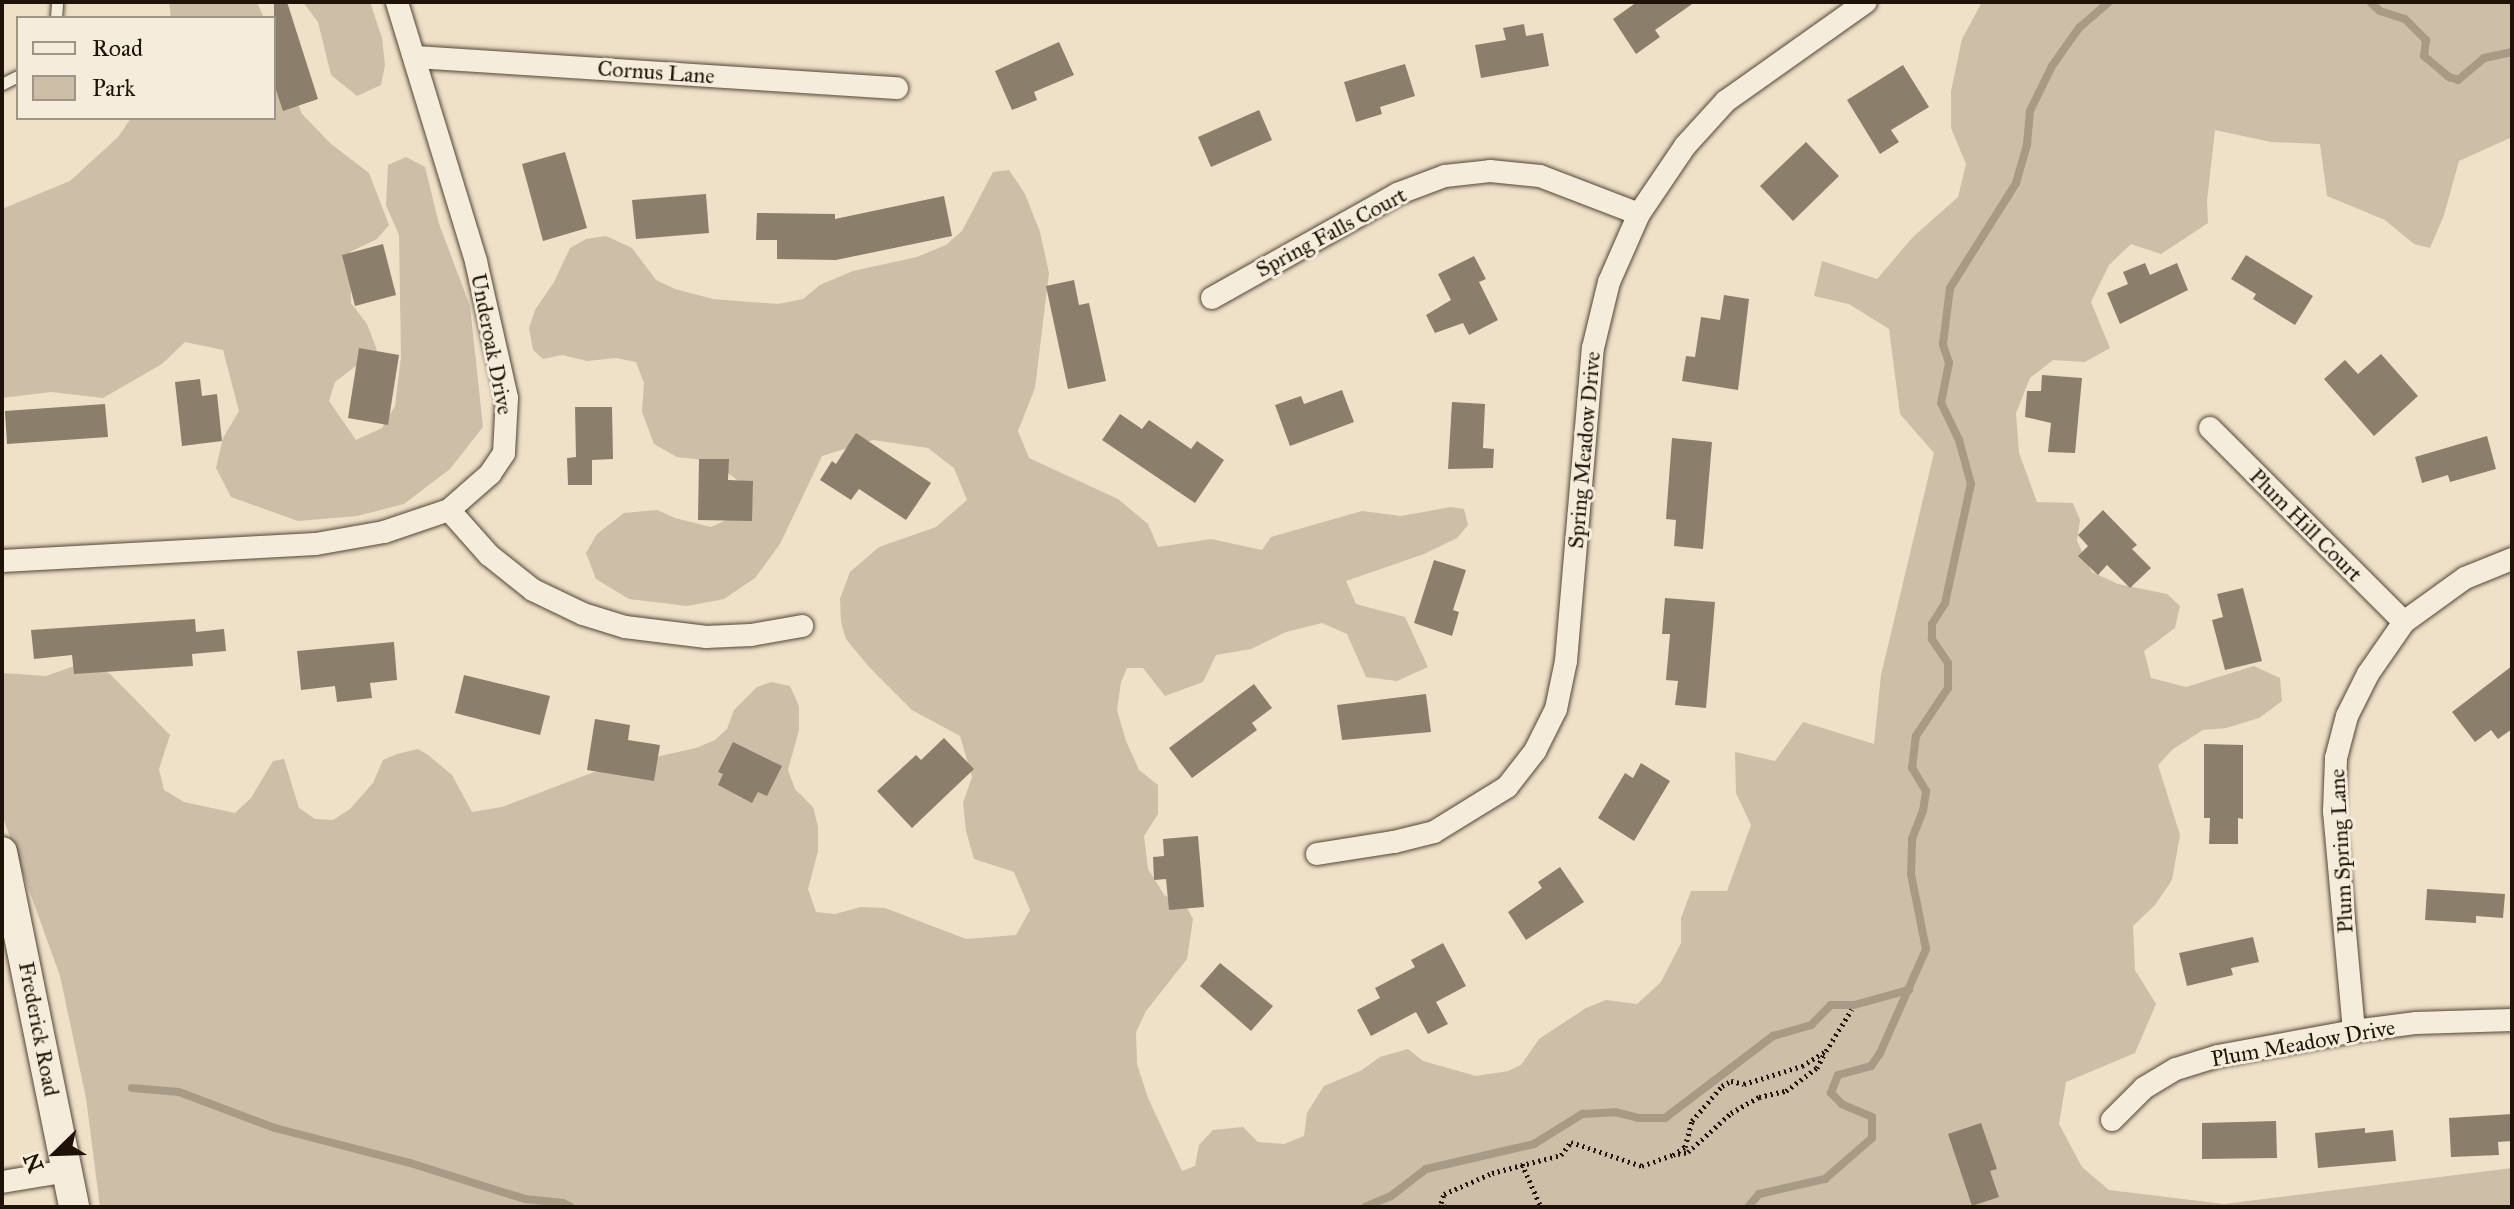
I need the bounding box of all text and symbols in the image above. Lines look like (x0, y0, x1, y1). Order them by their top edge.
legend (16, 16, 276, 120)
text: Road (92, 33, 143, 63)
street label: Cornus Lane (597, 55, 715, 89)
text: Park (92, 73, 135, 103)
street label: Spring Falls Court (1251, 181, 1411, 283)
street label: Underoak Drive (465, 271, 519, 417)
street label: Spring Meadow Drive (1562, 350, 1606, 550)
street label: Plum Hill Court (2244, 463, 2368, 587)
street label: Plum Spring Lane (2324, 768, 2358, 934)
street label: Frederick Road (13, 959, 65, 1099)
street label: Plum Meadow Drive (2209, 1014, 2397, 1072)
north arrow (16, 1113, 96, 1193)
text: N (17, 1149, 50, 1176)

